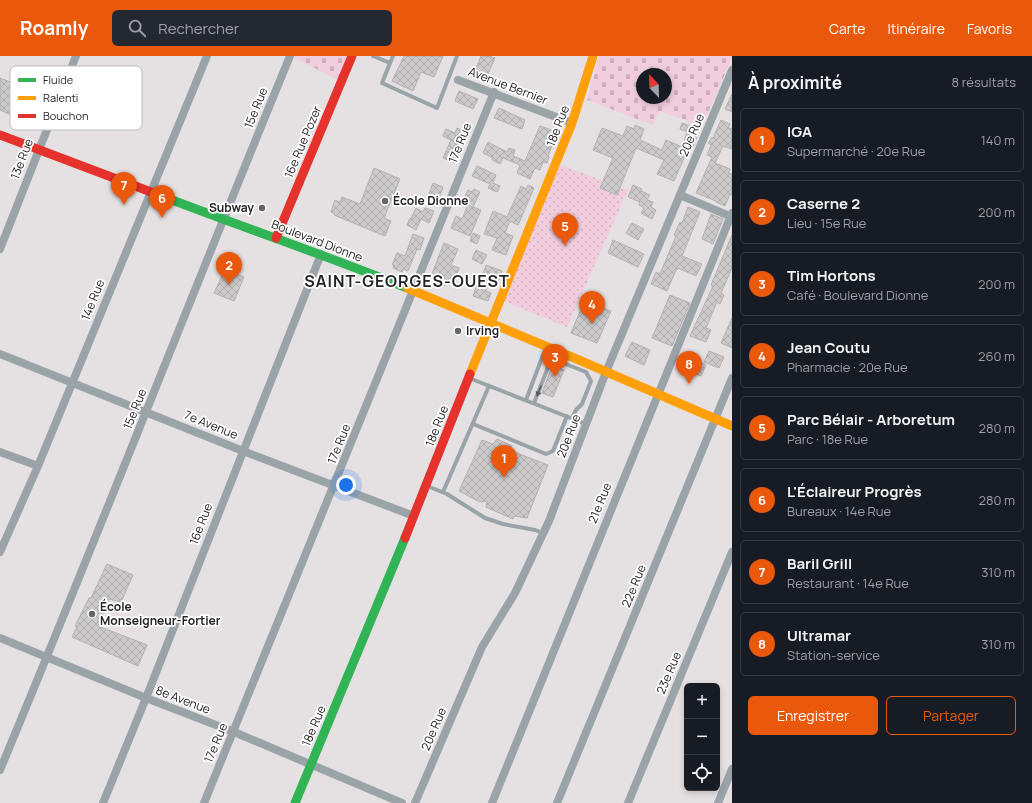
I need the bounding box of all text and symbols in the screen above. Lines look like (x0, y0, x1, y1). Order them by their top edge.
search box (112, 10, 392, 46)
text: Roamly (20, 15, 88, 41)
icon: search (126, 17, 148, 39)
text: Rechercher (158, 18, 239, 39)
text: Carte (829, 19, 865, 38)
text: Itinéraire (887, 19, 945, 38)
text: Favoris (967, 19, 1012, 38)
street label: Avenue Bernier (466, 63, 551, 109)
legend (10, 66, 142, 130)
north arrow (636, 68, 672, 104)
text: À proximité (748, 71, 842, 94)
text: Fluide (43, 72, 74, 87)
text: 8 résultats (952, 73, 1016, 91)
street label: 15e Rue (240, 85, 271, 131)
text: Ralenti (43, 90, 78, 105)
street label: 16e Rue Pozer (280, 102, 326, 181)
street label: 18e Rue (542, 103, 573, 149)
text: Bouchon (43, 108, 88, 123)
street label: 20e Rue (675, 111, 708, 159)
street label: 17e Rue (444, 120, 475, 165)
text: IGA (787, 121, 812, 142)
text: 1 (759, 131, 765, 149)
text: 140 m (981, 131, 1015, 149)
street label: 13e Rue (6, 136, 37, 182)
text: Supermarché · 20e Rue (787, 142, 925, 160)
pin: 7 (111, 172, 137, 205)
pin: 6 (149, 185, 175, 218)
place label: École Dionne (393, 192, 468, 209)
text: Caserne 2 (787, 193, 860, 214)
marker: École Dionne (380, 196, 390, 206)
place label: Subway (209, 199, 254, 216)
marker: Subway (257, 203, 267, 213)
text: 2 (758, 203, 766, 221)
text: 200 m (978, 203, 1015, 221)
pin: 5 (552, 213, 578, 246)
text: Lieu · 15e Rue (787, 214, 866, 232)
street label: Boulevard Dionne (269, 215, 365, 266)
pin: 2 (216, 252, 242, 285)
text: Tim Hortons (787, 265, 876, 286)
district label: SAINT-GEORGES-OUEST (304, 270, 510, 292)
text: 3 (758, 275, 766, 293)
text: 200 m (978, 275, 1015, 293)
street label: 14e Rue (77, 277, 108, 323)
text: Café · Boulevard Dionne (787, 286, 928, 304)
pin: 4 (579, 291, 605, 324)
place label: Irving (466, 322, 499, 339)
marker: Irving (453, 326, 463, 336)
text: Jean Coutu (787, 337, 870, 358)
pin: 3 (542, 344, 568, 377)
text: 4 (758, 347, 766, 365)
text: 260 m (978, 347, 1015, 365)
pin: 8 (676, 351, 702, 384)
text: Pharmacie · 20e Rue (787, 358, 908, 376)
one-way arrow (536, 385, 542, 397)
street label: 15e Rue (119, 386, 150, 432)
street label: 18e Rue (421, 403, 452, 449)
street label: 7e Avenue (182, 406, 241, 443)
text: Parc Bélair - Arboretum (787, 409, 955, 430)
street label: 20e Rue (552, 412, 585, 460)
text: 5 (758, 419, 766, 437)
text: 280 m (978, 419, 1015, 437)
street label: 17e Rue (323, 421, 354, 466)
text: Parc · 18e Rue (787, 430, 868, 448)
pin: 1 (491, 445, 517, 478)
your location (336, 475, 356, 495)
street label: 21e Rue (584, 480, 615, 526)
text: L'Éclaireur Progrès (787, 481, 922, 502)
text: 6 (758, 491, 766, 509)
text: 280 m (978, 491, 1015, 509)
street label: 16e Rue (185, 501, 216, 547)
text: Bureaux · 14e Rue (787, 502, 891, 520)
text: Baril Grill (787, 553, 852, 574)
street label: 22e Rue (617, 562, 650, 610)
text: 7 (759, 563, 765, 581)
text: 310 m (981, 563, 1015, 581)
text: Restaurant · 14e Rue (787, 574, 909, 592)
place label: École Monseigneur-Fortier (100, 598, 221, 629)
marker: École Monseigneur-Fortier (87, 609, 97, 619)
text: Ultramar (787, 625, 851, 646)
text: 8 (758, 635, 766, 653)
text: 310 m (981, 635, 1015, 653)
text: Station-service (787, 646, 880, 664)
street label: 23e Rue (652, 649, 685, 697)
street label: 8e Avenue (153, 681, 213, 718)
map controls (684, 683, 720, 791)
button: + (684, 683, 720, 719)
button: Enregistrer (748, 696, 878, 735)
button: Partager (886, 696, 1016, 735)
street label: 18e Rue (297, 703, 330, 749)
street label: 20e Rue (417, 705, 450, 753)
button: − (684, 719, 720, 755)
street label: 17e Rue (200, 720, 232, 765)
button: locate (684, 755, 720, 791)

